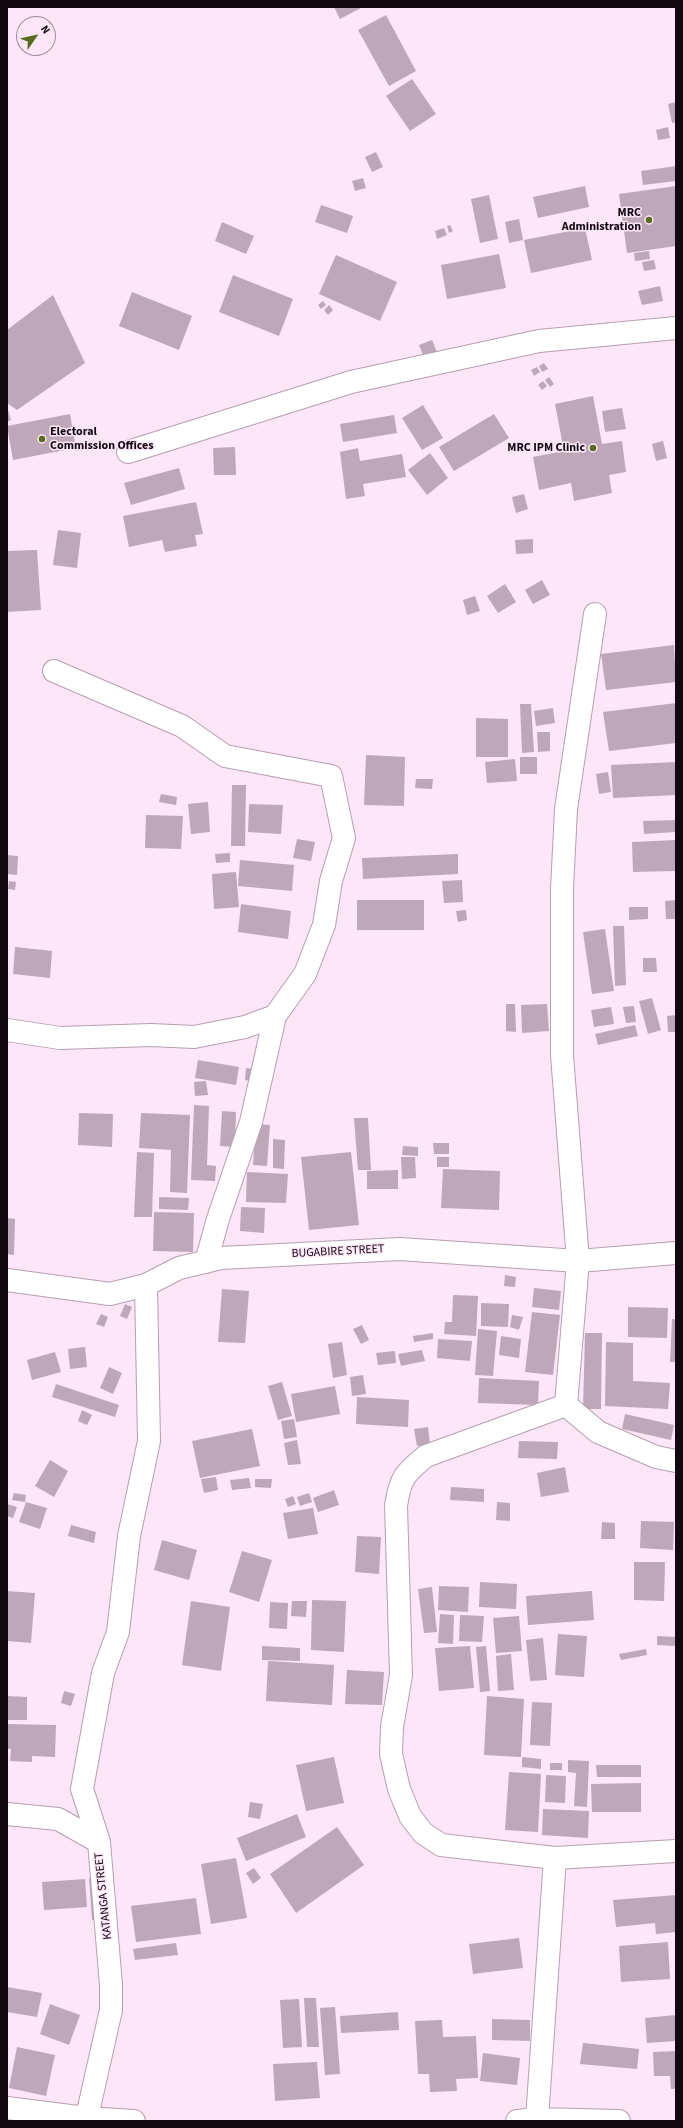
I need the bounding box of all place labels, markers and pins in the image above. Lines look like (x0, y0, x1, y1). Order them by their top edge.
place label: MRC Administration (562, 206, 641, 234)
marker: MRC Administration (644, 215, 654, 225)
place label: Electoral Commission Offices (50, 425, 154, 453)
marker: Electoral Commission Offices (37, 434, 47, 444)
place label: MRC IPM Clinic (507, 441, 585, 455)
marker: MRC IPM Clinic (588, 443, 598, 453)

